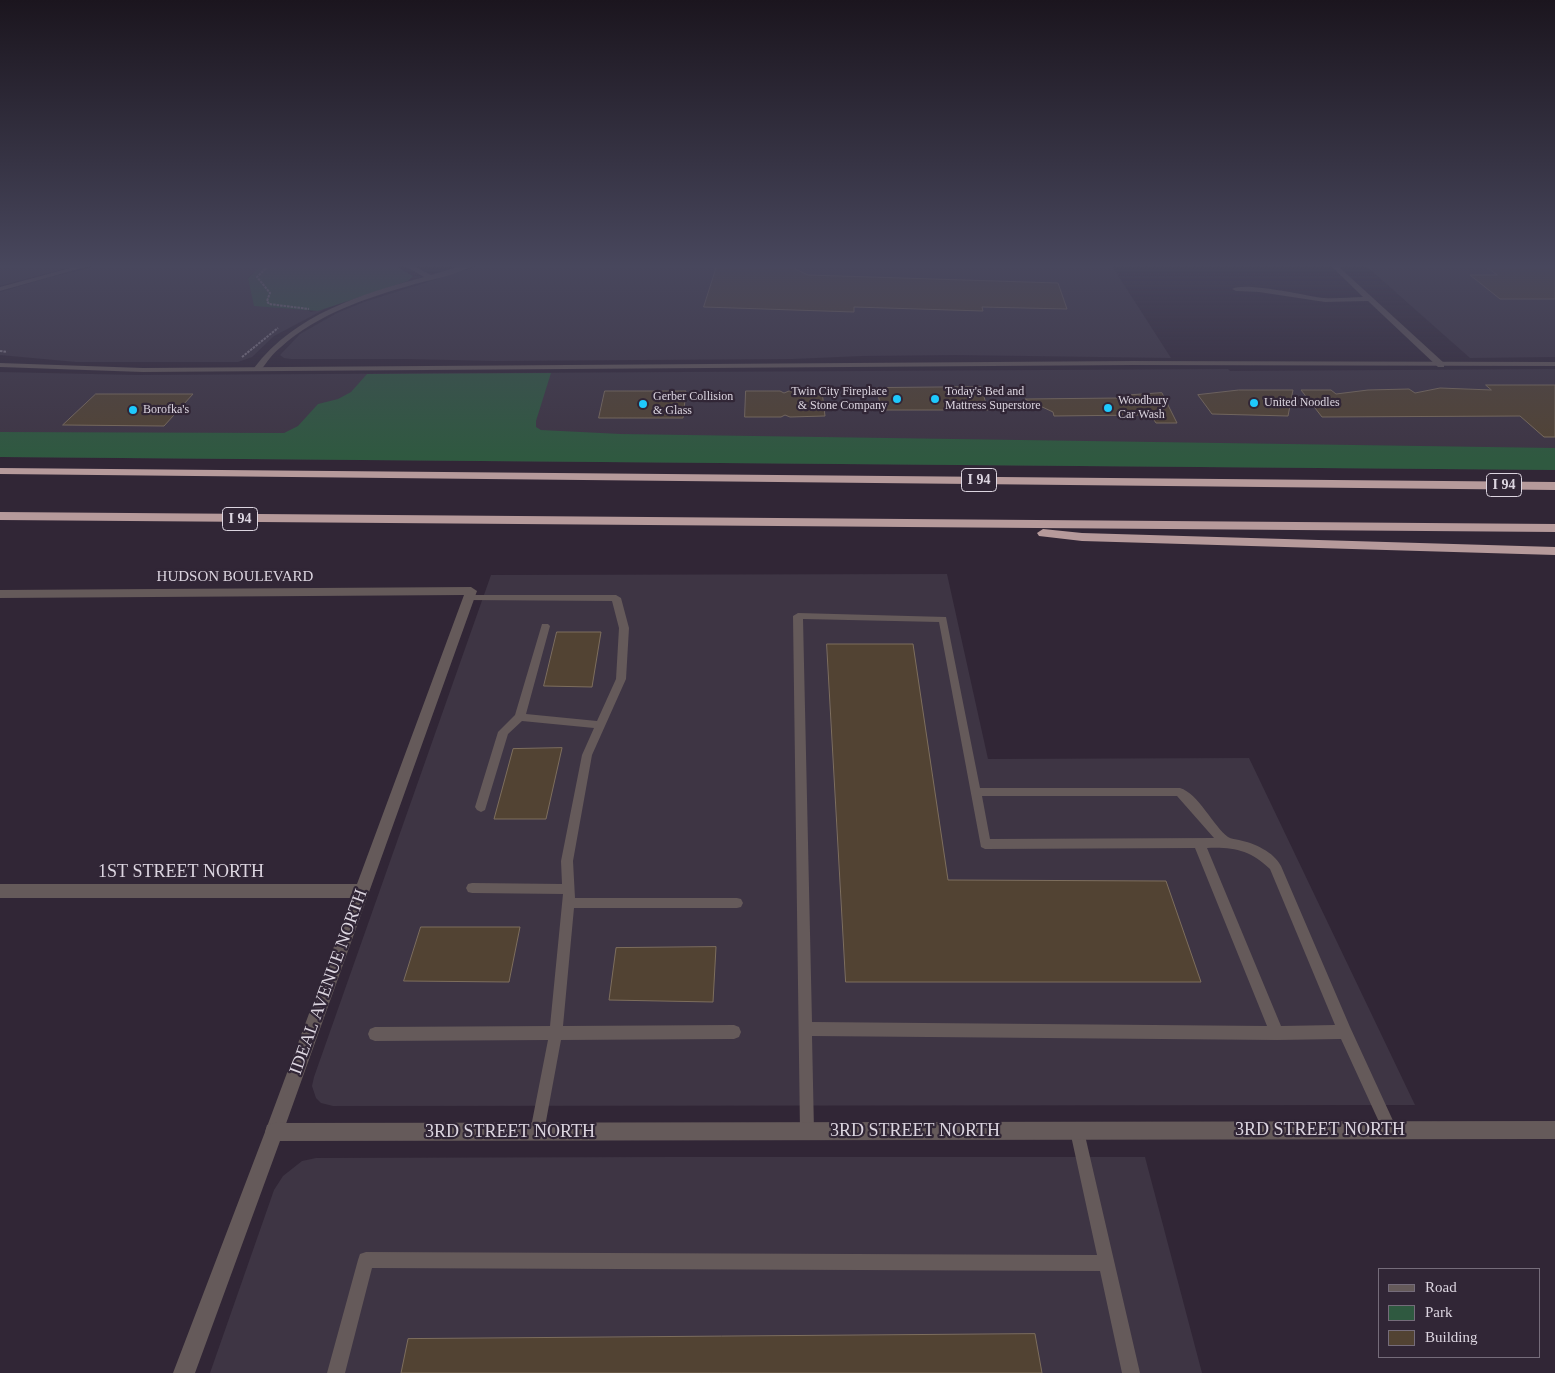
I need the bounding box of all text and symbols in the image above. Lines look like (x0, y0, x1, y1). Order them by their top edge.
place label: Twin City Fireplace & Stone Company (791, 385, 887, 413)
place label: Today's Bed and Mattress Superstore (945, 385, 1041, 413)
place label: Gerber Collision & Glass (653, 390, 733, 418)
marker: Twin City Fireplace & Stone Company (891, 393, 903, 405)
marker: Today's Bed and Mattress Superstore (929, 393, 941, 405)
place label: Woodbury Car Wash (1118, 394, 1168, 422)
place label: United Noodles (1264, 396, 1340, 410)
marker: United Noodles (1248, 397, 1260, 409)
marker: Gerber Collision & Glass (637, 398, 649, 410)
marker: Woodbury Car Wash (1102, 402, 1114, 414)
place label: Borofka's (143, 403, 189, 417)
marker: Borofka's (127, 404, 139, 416)
road number: I 94 (962, 468, 996, 492)
road number: I 94 (1486, 474, 1522, 496)
road number: I 94 (222, 508, 258, 530)
street label: HUDSON BOULEVARD (157, 568, 313, 586)
street label: 1ST STREET NORTH (98, 861, 264, 883)
street label: IDEAL AVENUE NORTH (285, 886, 373, 1078)
street label: 3RD STREET NORTH (1235, 1119, 1405, 1141)
street label: 3RD STREET NORTH (830, 1120, 1000, 1142)
street label: 3RD STREET NORTH (425, 1121, 595, 1143)
legend (1378, 1268, 1540, 1358)
text: Road (1425, 1279, 1457, 1295)
text: Park (1425, 1304, 1453, 1320)
text: Building (1425, 1329, 1478, 1345)

